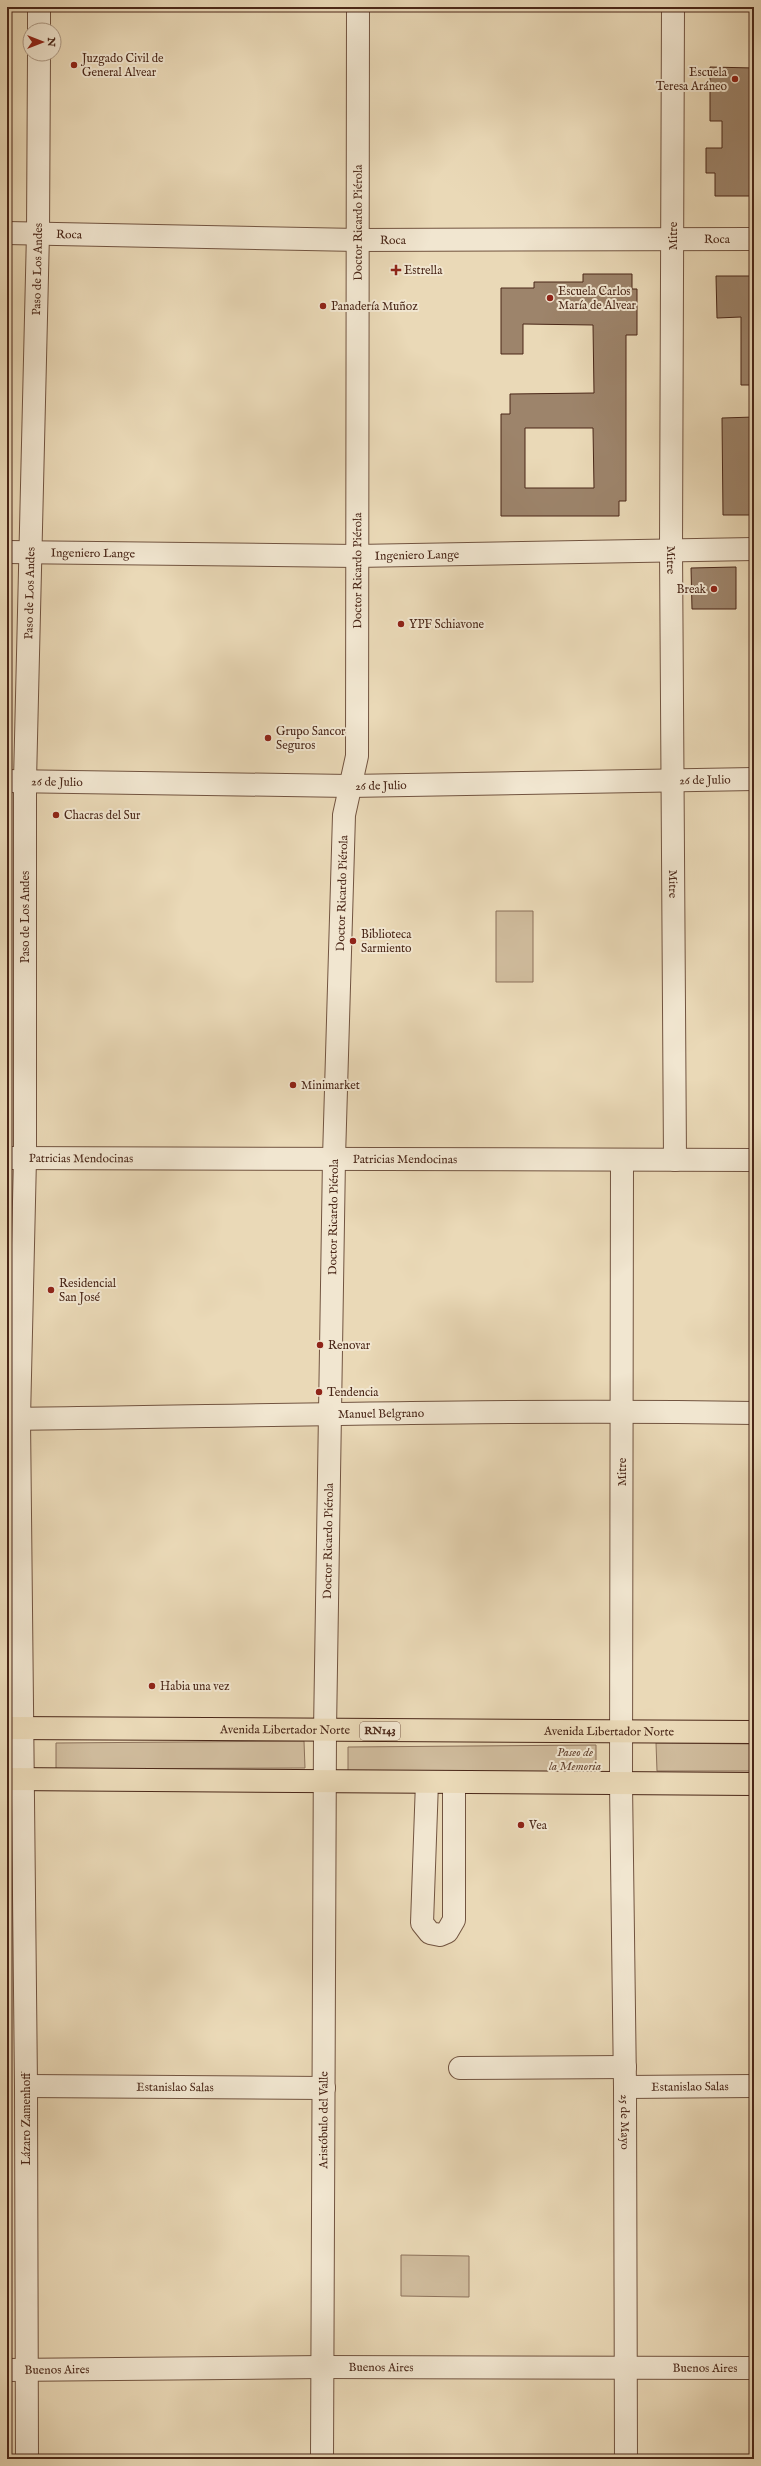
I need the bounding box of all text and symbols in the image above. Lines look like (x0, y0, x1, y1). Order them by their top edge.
north arrow (22, 22, 62, 62)
text: N (44, 36, 58, 47)
place label: Juzgado Civil de General Alvear (80, 51, 164, 80)
marker: Juzgado Civil de General Alvear (69, 60, 79, 70)
place label: Escuela Teresa Aráneo (656, 65, 728, 94)
marker: Escuela Teresa Aráneo (730, 74, 740, 84)
street label: Doctor Ricardo Piérola (350, 164, 365, 281)
street label: Mitre (666, 221, 681, 250)
street label: Paso de Los Andes (29, 223, 46, 316)
street label: Roca (56, 226, 83, 242)
street label: Roca (380, 232, 407, 247)
street label: Roca (704, 232, 731, 247)
place label: Estrella (404, 263, 443, 278)
marker: Estrella (391, 265, 401, 275)
place label: Escuela Carlos María de Alvear (558, 284, 637, 313)
marker: Escuela Carlos María de Alvear (545, 293, 555, 303)
place label: Panadería Muñoz (331, 299, 418, 314)
marker: Panadería Muñoz (318, 301, 328, 311)
street label: Doctor Ricardo Piérola (350, 512, 365, 629)
street label: Ingeniero Lange (51, 545, 136, 561)
street label: Mitre (663, 546, 679, 575)
street label: Paso de Los Andes (21, 547, 38, 640)
street label: Ingeniero Lange (375, 547, 460, 563)
place label: Break (677, 582, 707, 597)
marker: Break (709, 584, 719, 594)
place label: YPF Schiavone (409, 617, 485, 632)
marker: YPF Schiavone (396, 619, 406, 629)
place label: Grupo Sancor Seguros (276, 724, 346, 753)
marker: Grupo Sancor Seguros (263, 733, 273, 743)
street label: 26 de Julio (679, 772, 731, 788)
street label: 26 de Julio (31, 774, 83, 790)
street label: 26 de Julio (355, 777, 407, 794)
place label: Chacras del Sur (64, 808, 141, 823)
marker: Chacras del Sur (51, 810, 61, 820)
street label: Doctor Ricardo Piérola (333, 834, 351, 952)
street label: Mitre (666, 870, 681, 899)
street label: Paso de Los Andes (18, 871, 33, 963)
place label: Biblioteca Sarmiento (361, 927, 412, 956)
marker: Biblioteca Sarmiento (348, 936, 358, 946)
place label: Minimarket (301, 1078, 360, 1093)
marker: Minimarket (288, 1080, 298, 1090)
street label: Patricias Mendocinas (29, 1151, 133, 1166)
street label: Patricias Mendocinas (353, 1151, 457, 1167)
street label: Doctor Ricardo Piérola (325, 1158, 341, 1275)
place label: Residencial San José (59, 1276, 117, 1306)
marker: Residencial San José (46, 1285, 56, 1295)
place label: Renovar (328, 1338, 371, 1353)
marker: Renovar (315, 1340, 325, 1350)
place label: Tendencia (327, 1385, 379, 1400)
marker: Tendencia (314, 1387, 324, 1397)
street label: Manuel Belgrano (338, 1405, 425, 1421)
street label: Mitre (615, 1457, 630, 1486)
street label: Doctor Ricardo Piérola (320, 1482, 336, 1599)
place label: Habia una vez (160, 1679, 230, 1694)
marker: Habia una vez (147, 1681, 157, 1691)
street label: Avenida Libertador Norte (219, 1722, 351, 1737)
road number: RN143 (360, 1722, 400, 1740)
street label: Avenida Libertador Norte (543, 1723, 675, 1739)
park label: Paseo de la Memoria (549, 1745, 601, 1774)
place label: Vea (528, 1818, 548, 1833)
marker: Vea (516, 1820, 526, 1830)
street label: Lázaro Zamenhoff (19, 2071, 34, 2165)
street label: Aristóbulo del Valle (316, 2071, 331, 2170)
street label: Estanislao Salas (136, 2079, 214, 2095)
street label: Estanislao Salas (651, 2079, 729, 2094)
street label: 25 de Mayo (618, 2094, 633, 2150)
street label: Buenos Aires (349, 2360, 413, 2375)
street label: Buenos Aires (673, 2360, 737, 2375)
street label: Buenos Aires (24, 2362, 90, 2377)

